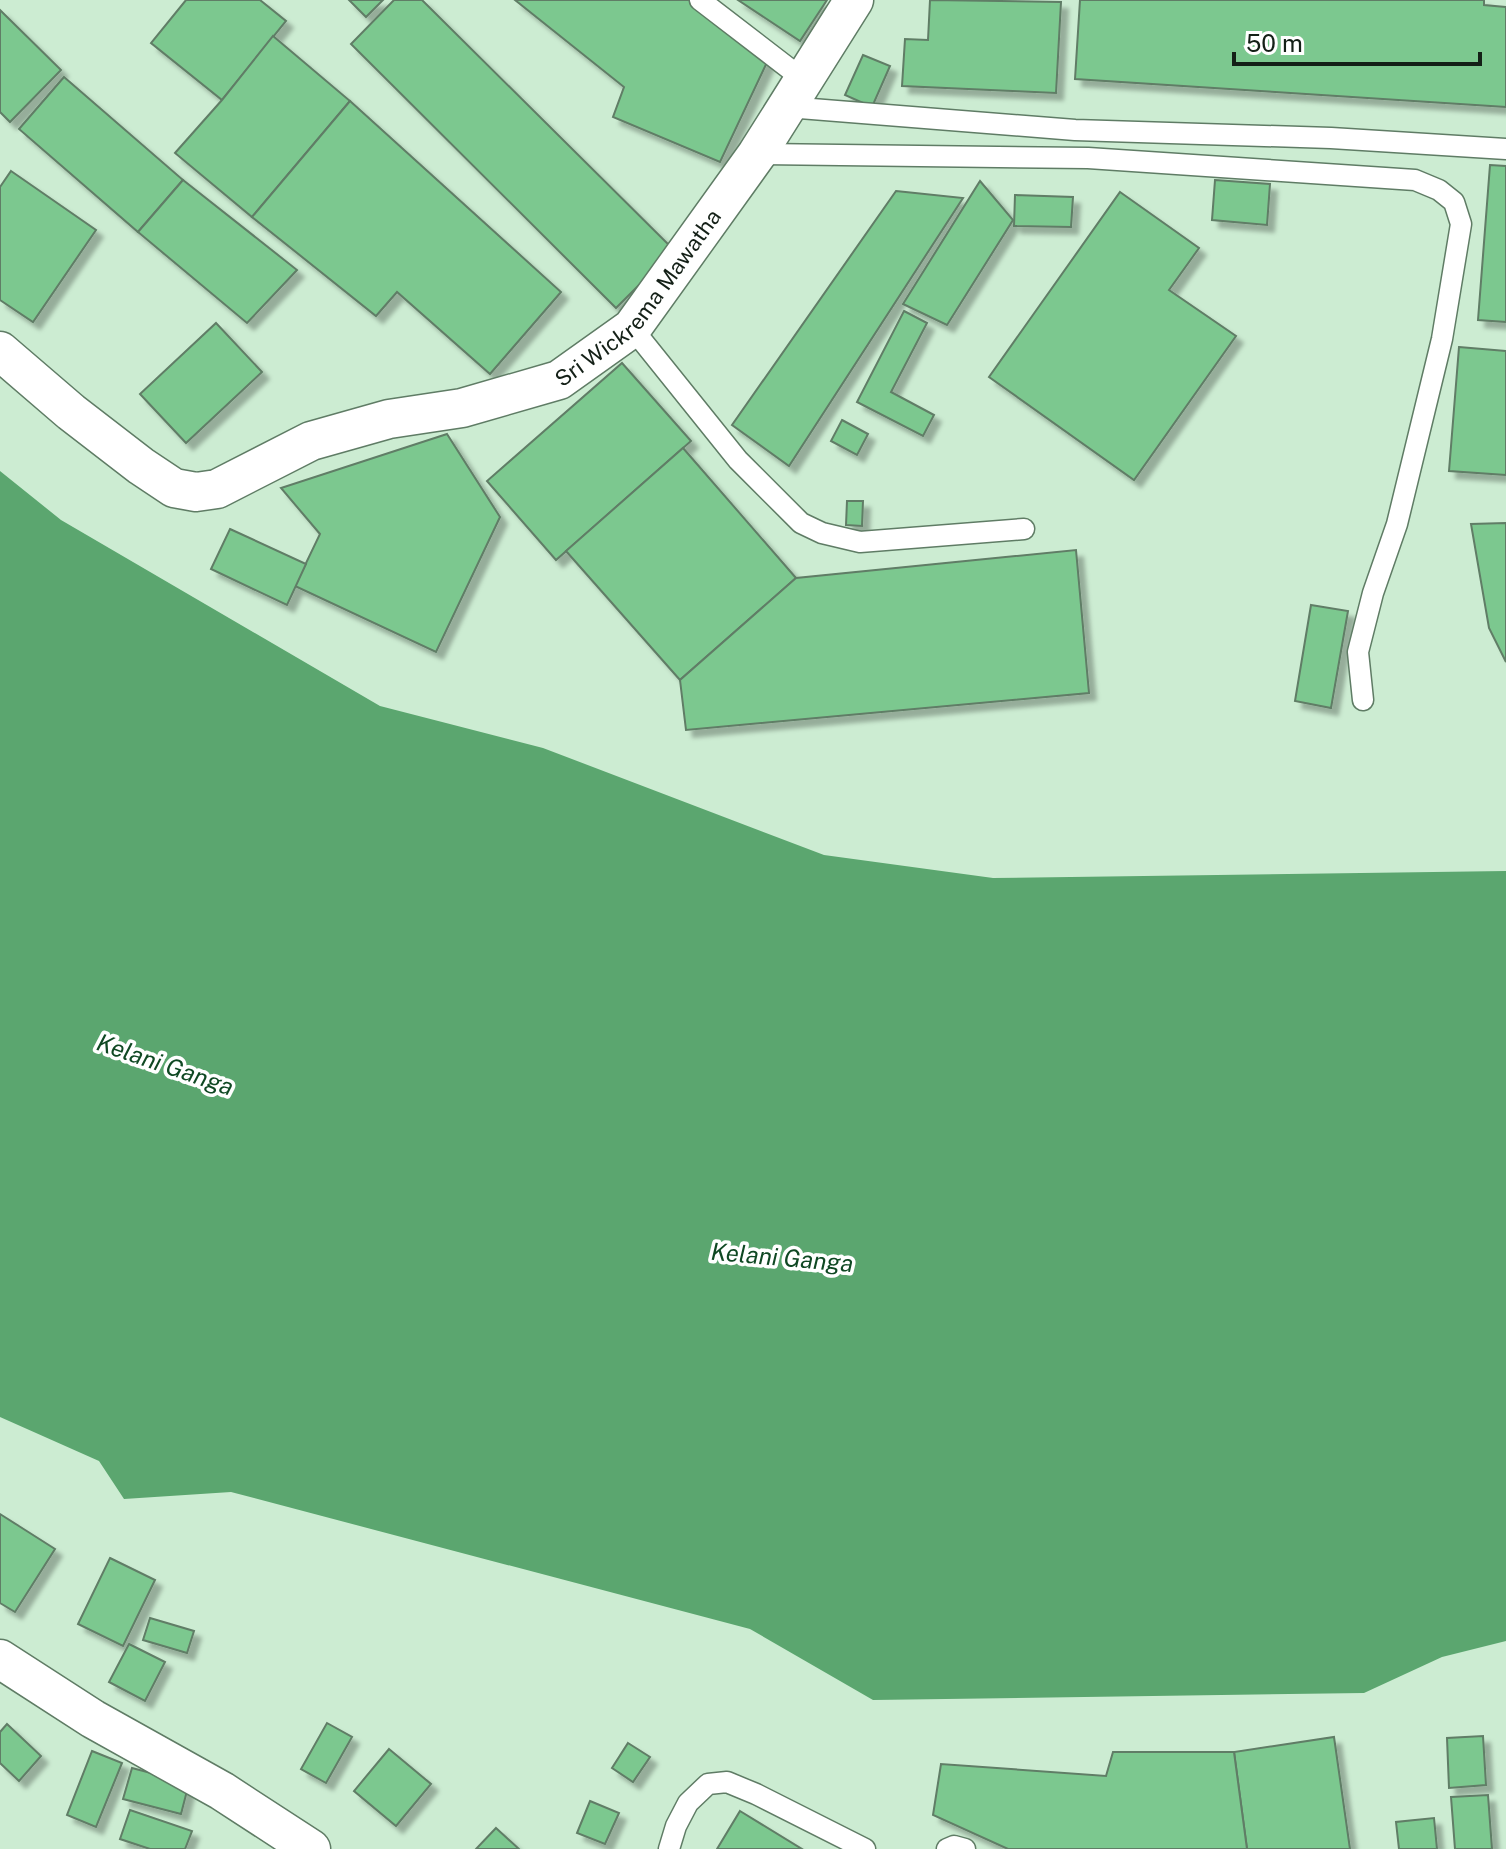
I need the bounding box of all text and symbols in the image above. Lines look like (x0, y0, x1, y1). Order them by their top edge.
scale bar (1234, 16, 1480, 66)
text: 50 m (1246, 29, 1303, 57)
street label: Sri Wickrema Mawatha (550, 204, 726, 392)
water label: Kelani Ganga (93, 1028, 237, 1101)
water label: Kelani Ganga (710, 1237, 854, 1277)

